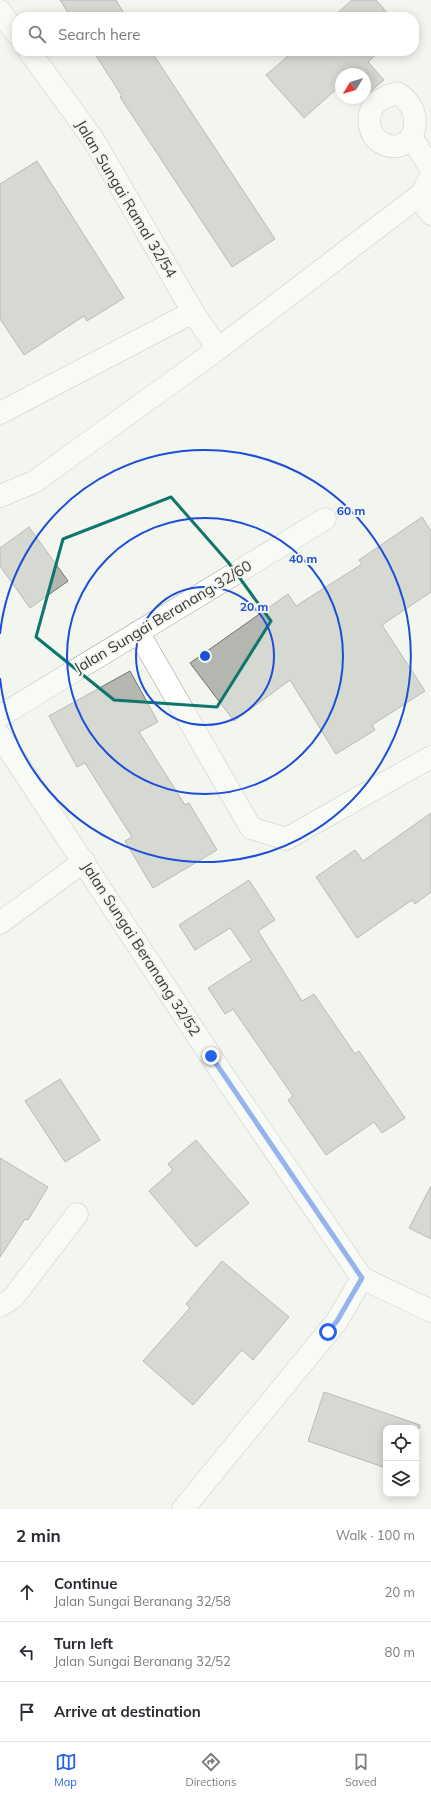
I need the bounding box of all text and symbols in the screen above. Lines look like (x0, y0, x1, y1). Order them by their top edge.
search box (12, 12, 419, 56)
icon: search (26, 23, 48, 45)
text: Search here (58, 25, 140, 44)
north arrow (335, 68, 371, 104)
street label: Jalan Sungai Ramal 32/54 (72, 116, 181, 281)
text: 60 m (337, 503, 365, 518)
text: 40 m (289, 551, 317, 566)
street label: Jalan Sungai Beranang 32/60 (70, 556, 255, 677)
text: 20 m (240, 599, 268, 614)
centre of rings (198, 649, 212, 663)
street label: Jalan Sungai Beranang 32/52 (78, 858, 205, 1039)
route end (202, 1047, 220, 1065)
route start (319, 1323, 337, 1341)
map controls (383, 1425, 419, 1497)
button: locate (383, 1425, 419, 1461)
button: layers (383, 1461, 419, 1497)
text: 2 min (16, 1525, 61, 1546)
text: Walk · 100 m (336, 1527, 415, 1543)
text: Continue (54, 1574, 117, 1593)
icon: ahead (16, 1581, 38, 1603)
text: 20 m (385, 1584, 415, 1600)
text: Jalan Sungai Beranang 32/58 (54, 1593, 231, 1609)
text: Turn left (54, 1634, 113, 1653)
icon: left (16, 1641, 38, 1663)
text: 80 m (385, 1644, 415, 1660)
text: Jalan Sungai Beranang 32/52 (54, 1653, 231, 1669)
icon: arrive (16, 1701, 38, 1723)
text: Arrive at destination (54, 1702, 201, 1721)
tab: Map (54, 1751, 77, 1789)
tab: Directions (186, 1751, 236, 1789)
tab: Saved (345, 1751, 377, 1789)

